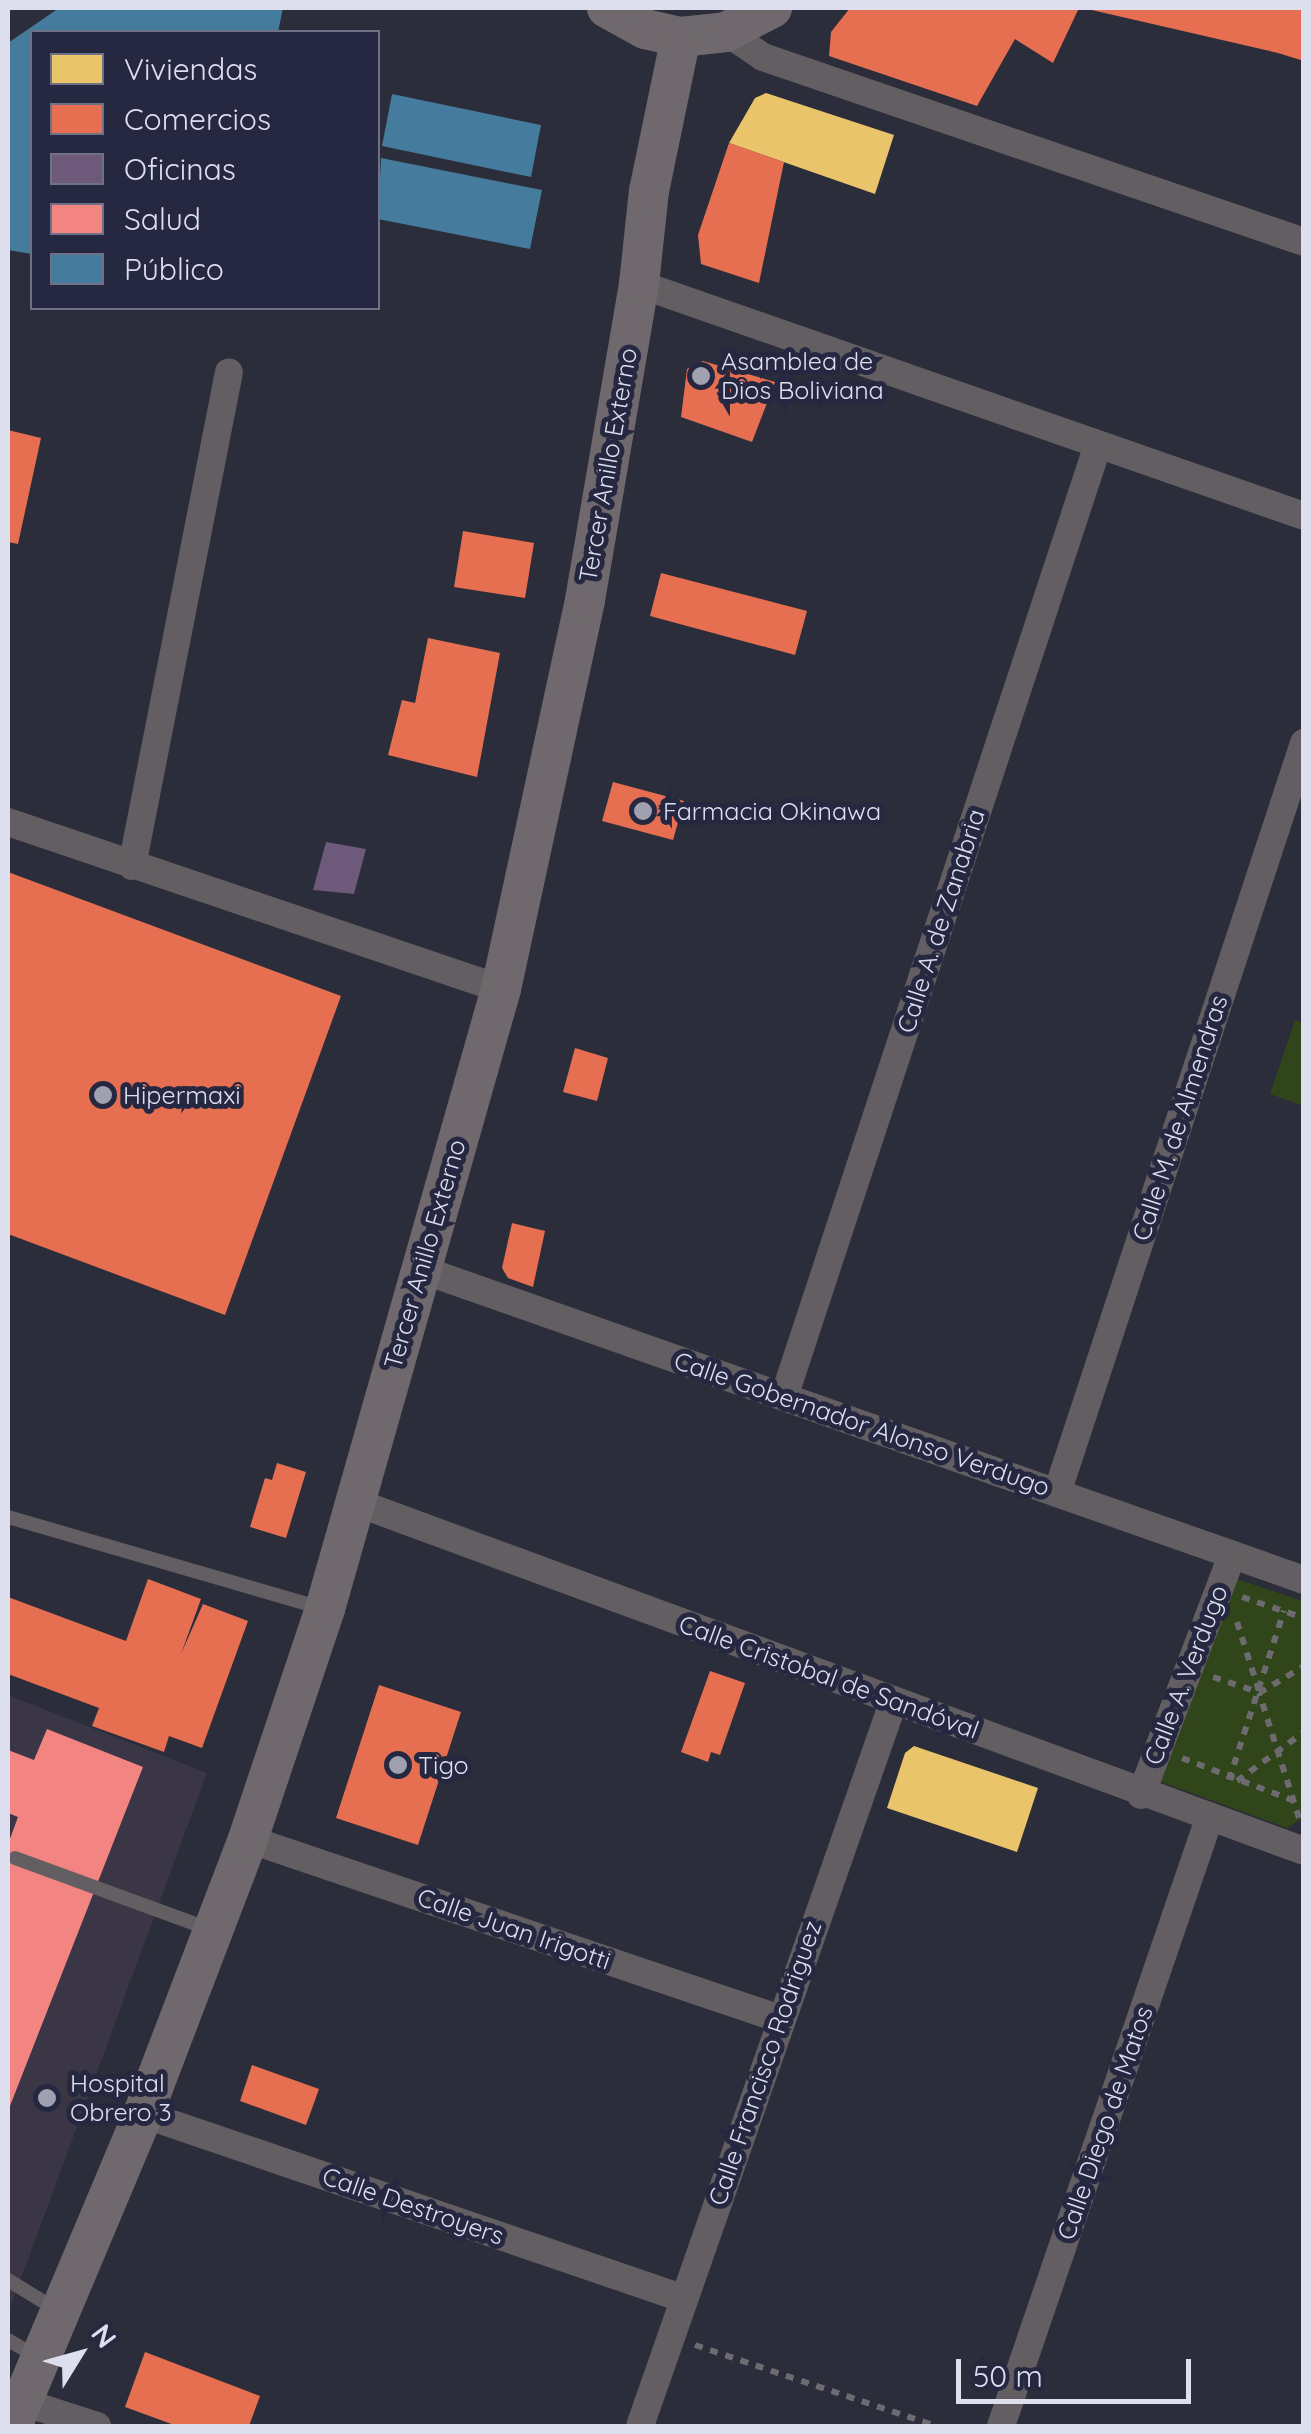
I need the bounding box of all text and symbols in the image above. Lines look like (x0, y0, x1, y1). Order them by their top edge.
legend (30, 30, 380, 310)
text: Viviendas (124, 50, 257, 88)
text: Comercios (124, 100, 271, 138)
text: Oficinas (124, 150, 236, 188)
text: Salud (124, 200, 201, 238)
text: Público (124, 250, 224, 288)
street label: Tercer Anillo Externo (573, 346, 643, 584)
place label: Asamblea de Dios Boliviana (721, 347, 884, 406)
marker: Asamblea de Dios Boliviana (690, 365, 712, 387)
place label: Farmacia Okinawa (663, 796, 881, 826)
marker: Farmacia Okinawa (632, 800, 654, 822)
street label: Calle A. de Zanabria (891, 805, 991, 1037)
street label: Calle M. de Almendras (1126, 991, 1234, 1245)
place label: Hipermaxi (123, 1080, 241, 1110)
marker: Hipermaxi (92, 1084, 114, 1106)
street label: Tercer Anillo Externo (378, 1136, 472, 1372)
street label: Calle Gobernador Alonso Verdugo (670, 1345, 1054, 1503)
street label: Calle A. Verdugo (1138, 1581, 1234, 1769)
street label: Calle Cristobal de Sandóval (675, 1609, 983, 1745)
place label: Tigo (418, 1750, 469, 1780)
marker: Tigo (387, 1754, 409, 1776)
street label: Calle Juan Irigotti (413, 1882, 615, 1976)
street label: Calle Francisco Rodriguez (702, 1917, 828, 2209)
street label: Calle Diego de Matos (1051, 2002, 1159, 2244)
place label: Hospital Obrero 3 (70, 2069, 172, 2128)
marker: Hospital Obrero 3 (34, 2085, 60, 2111)
street label: Calle Destroyers (318, 2161, 508, 2251)
north arrow (30, 2304, 130, 2404)
text: N (84, 2317, 125, 2354)
scale bar (961, 2339, 1196, 2401)
text: 50 m (973, 2357, 1043, 2395)

